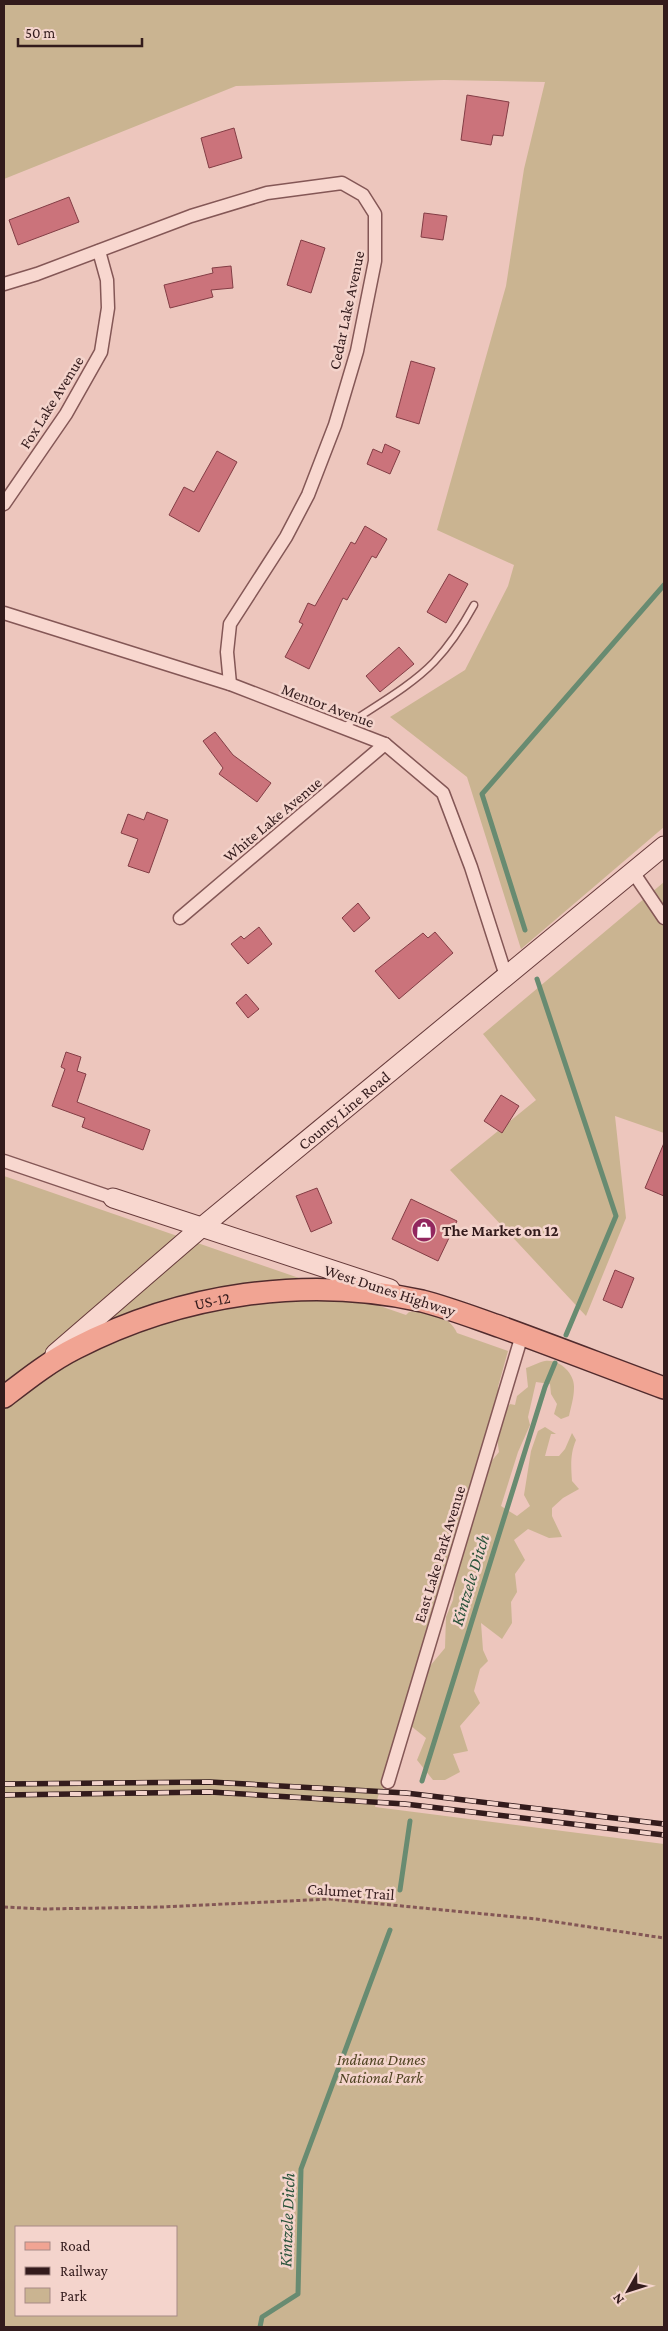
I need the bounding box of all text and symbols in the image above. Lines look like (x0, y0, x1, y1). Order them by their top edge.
scale bar (18, 15, 141, 47)
text: 50 m (25, 25, 55, 41)
street label: Cedar Lake Avenue (326, 249, 367, 371)
street label: Fox Lake Avenue (16, 353, 87, 452)
street label: Mentor Avenue (279, 680, 377, 731)
street label: White Lake Avenue (220, 773, 325, 865)
street label: County Line Road (295, 1067, 394, 1153)
shop icon: The Market on 12 (411, 1217, 437, 1243)
place label: The Market on 12 (442, 1222, 559, 1239)
street label: West Dunes Highway (322, 1261, 458, 1321)
street label: US-12 (193, 1289, 232, 1313)
street label: East Lake Park Avenue (411, 1484, 468, 1625)
water label: Kintzele Ditch (447, 1532, 493, 1628)
street label: Calumet Trail (307, 1880, 395, 1903)
park label: Indiana Dunes National Park (337, 2051, 425, 2086)
water label: Kintzele Ditch (275, 2172, 299, 2268)
legend (15, 2226, 178, 2316)
text: Road (60, 2238, 91, 2254)
text: Railway (60, 2263, 108, 2280)
north arrow (603, 2266, 653, 2316)
text: Park (60, 2288, 87, 2304)
text: N (608, 2290, 627, 2308)

